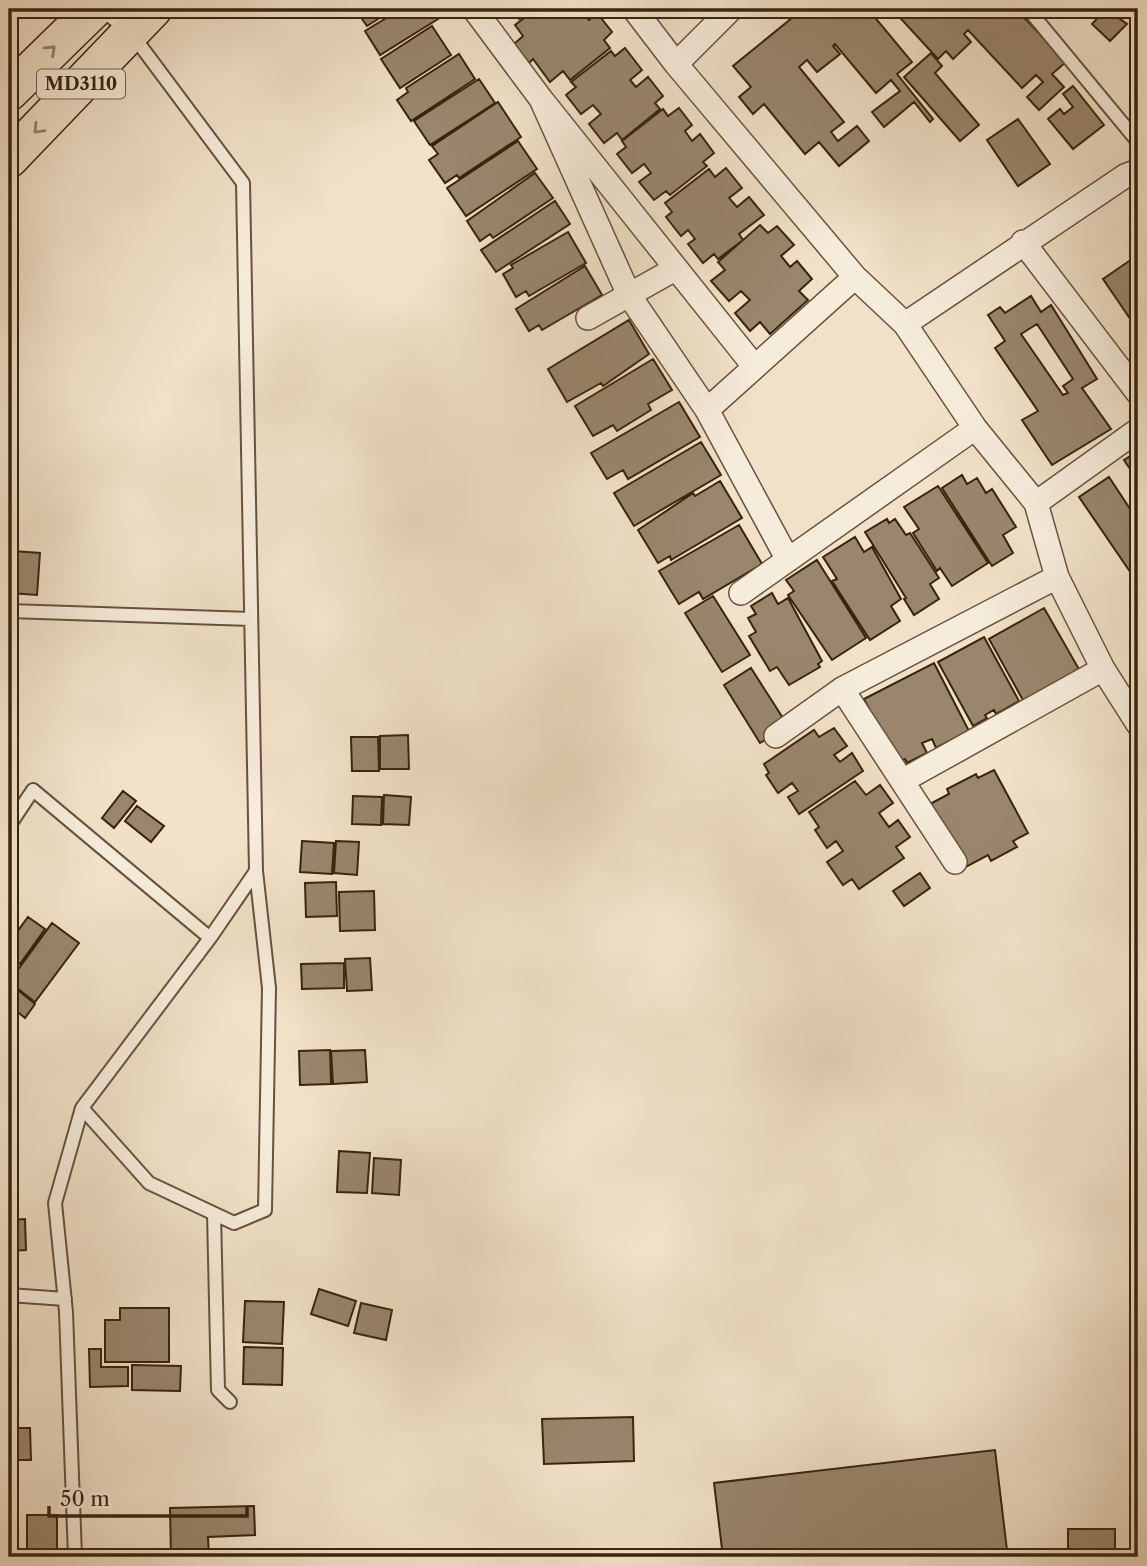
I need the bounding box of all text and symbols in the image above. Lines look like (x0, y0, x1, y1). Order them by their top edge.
one-way arrow (43, 45, 56, 58)
road number: MD3110 (37, 70, 125, 98)
one-way arrow (34, 121, 47, 134)
scale bar (49, 1475, 247, 1519)
text: 50 m (60, 1486, 110, 1511)

